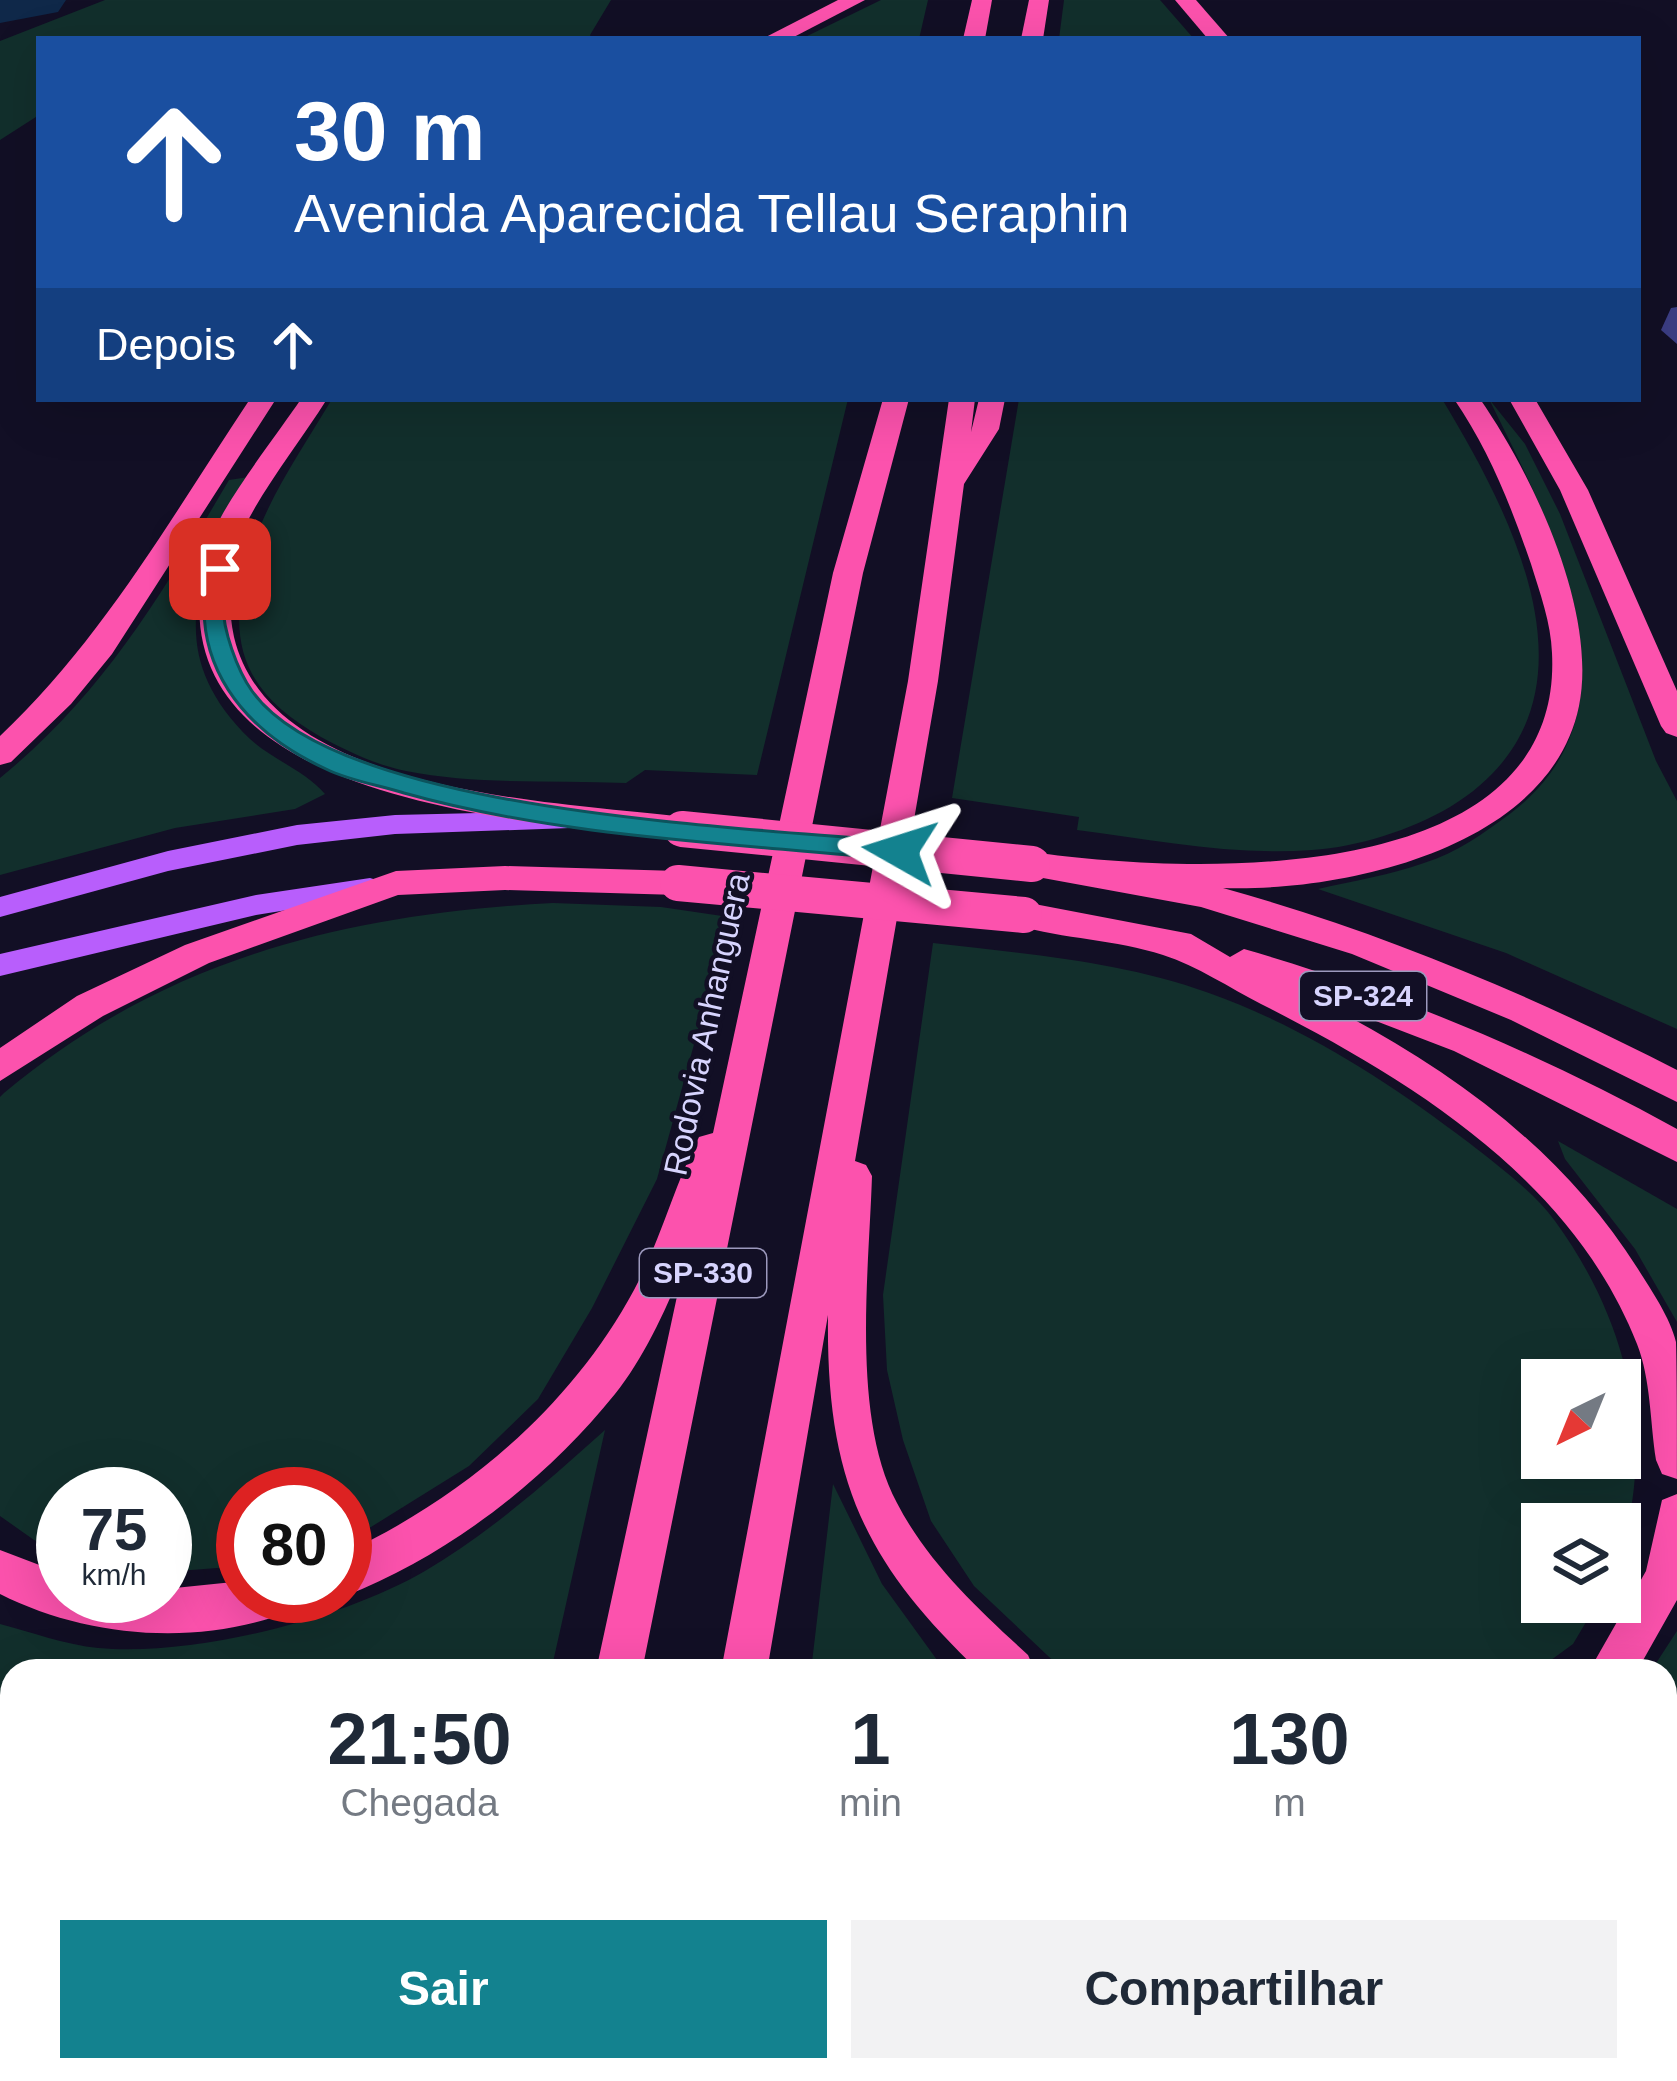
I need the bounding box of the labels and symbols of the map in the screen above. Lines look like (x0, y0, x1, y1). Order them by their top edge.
pin (169, 518, 271, 620)
position arrow (837, 788, 963, 914)
street label: Rodovia Anhanguera (656, 869, 757, 1179)
road number: SP-324 (1300, 972, 1426, 1020)
road number: SP-330 (640, 1249, 766, 1297)
north arrow (1521, 1359, 1641, 1479)
speed limit sign: 80 (216, 1467, 372, 1623)

